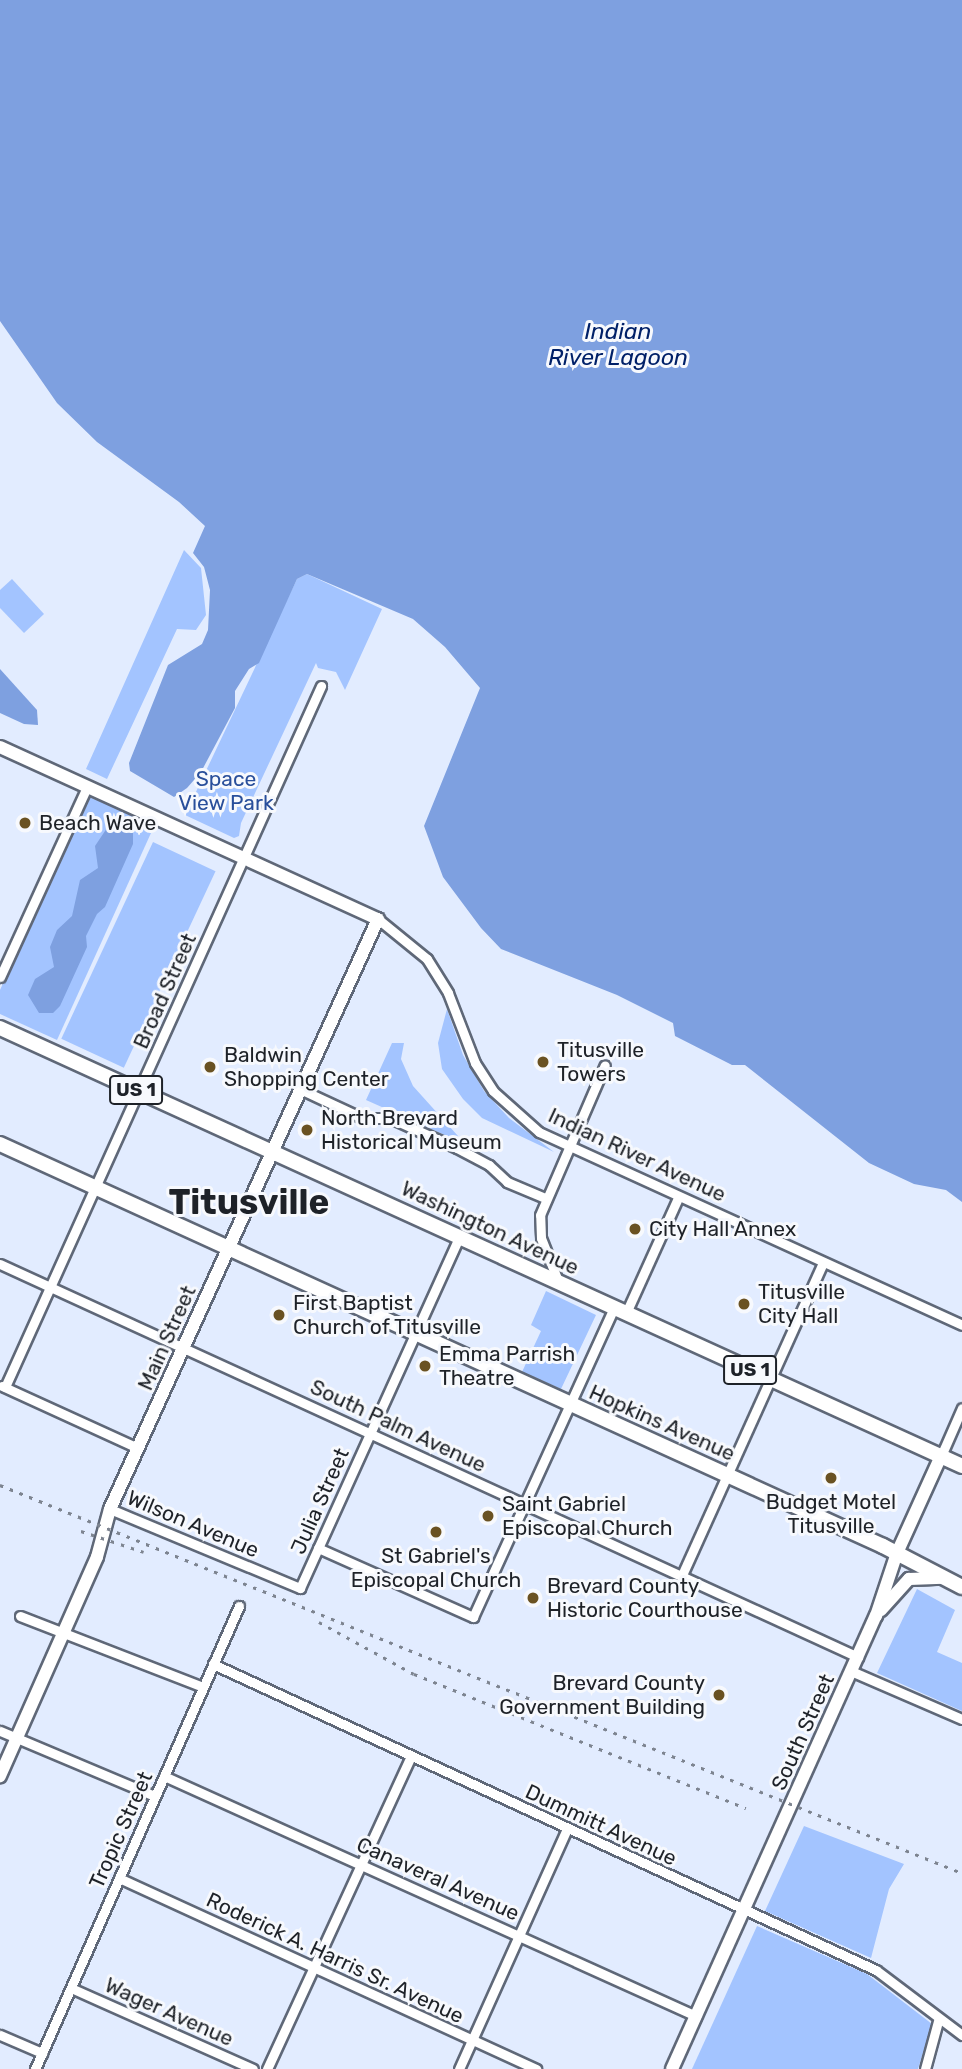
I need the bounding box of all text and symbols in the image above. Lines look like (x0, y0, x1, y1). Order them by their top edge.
water label: Indian River Lagoon (548, 317, 688, 371)
park label: Space View Park (178, 766, 274, 816)
place label: Beach Wave (39, 810, 157, 836)
marker: Beach Wave (17, 815, 33, 831)
street label: Broad Street (128, 929, 202, 1053)
place label: Titusville Towers (557, 1037, 644, 1087)
place label: Baldwin Shopping Center (224, 1042, 389, 1092)
marker: Titusville Towers (535, 1054, 551, 1070)
marker: Baldwin Shopping Center (202, 1059, 218, 1075)
road number: US 1 (108, 1074, 164, 1106)
street label: Indian River Avenue (544, 1103, 730, 1207)
place label: North Brevard Historical Museum (321, 1105, 502, 1155)
marker: North Brevard Historical Museum (299, 1122, 315, 1138)
street label: Washington Avenue (397, 1176, 583, 1280)
district label: Titusville (169, 1181, 329, 1223)
place label: City Hall Annex (649, 1216, 797, 1242)
marker: City Hall Annex (627, 1221, 643, 1237)
place label: Titusville City Hall (758, 1279, 845, 1329)
street label: Main Street (133, 1282, 201, 1394)
place label: First Baptist Church of Titusville (293, 1290, 482, 1340)
marker: Titusville City Hall (736, 1296, 752, 1312)
marker: First Baptist Church of Titusville (271, 1307, 287, 1323)
place label: Emma Parrish Theatre (439, 1341, 575, 1391)
road number: US 1 (722, 1354, 778, 1386)
marker: Emma Parrish Theatre (417, 1358, 433, 1374)
street label: South Palm Avenue (306, 1374, 490, 1478)
street label: Hopkins Avenue (585, 1379, 739, 1467)
street label: Julia Street (285, 1444, 355, 1558)
marker: Budget Motel Titusville (823, 1470, 839, 1486)
street label: Wilson Avenue (123, 1485, 263, 1563)
place label: Budget Motel Titusville (766, 1489, 896, 1539)
place label: Saint Gabriel Episcopal Church (502, 1491, 673, 1541)
marker: Saint Gabriel Episcopal Church (480, 1508, 496, 1524)
marker: St Gabriel's Episcopal Church (428, 1524, 444, 1540)
place label: St Gabriel's Episcopal Church (351, 1543, 521, 1593)
place label: Brevard County Historic Courthouse (547, 1573, 743, 1623)
marker: Brevard County Historic Courthouse (525, 1590, 541, 1606)
place label: Brevard County Government Building (499, 1670, 705, 1720)
street label: South Street (766, 1670, 840, 1794)
marker: Brevard County Government Building (711, 1687, 727, 1703)
street label: Tropic Street (84, 1768, 158, 1892)
street label: Dummitt Avenue (521, 1779, 681, 1871)
street label: Canaveral Avenue (353, 1832, 523, 1926)
street label: Roderick A. Harris Sr. Avenue (202, 1887, 468, 2029)
street label: Wager Avenue (100, 1972, 238, 2052)

